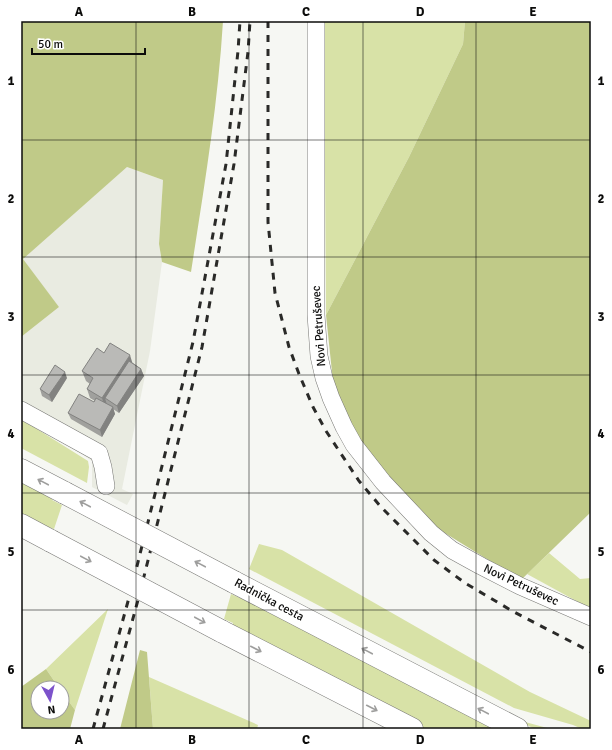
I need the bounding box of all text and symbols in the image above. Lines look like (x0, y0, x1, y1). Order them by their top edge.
text: A (75, 4, 84, 20)
text: B (188, 4, 196, 20)
text: C (302, 4, 310, 20)
text: D (416, 4, 425, 20)
text: E (529, 4, 537, 20)
scale bar (32, 30, 145, 56)
text: 50 m (38, 37, 63, 52)
text: 1 (7, 73, 15, 89)
text: 1 (597, 73, 605, 89)
text: 2 (7, 191, 15, 207)
text: 2 (597, 191, 605, 207)
street label: Novi Petruševec (309, 285, 329, 367)
text: 3 (7, 309, 15, 325)
text: 3 (597, 309, 605, 325)
text: 4 (7, 426, 15, 442)
text: 4 (597, 426, 605, 442)
one-way arrow (37, 478, 49, 485)
one-way arrow (79, 499, 91, 507)
text: 5 (7, 544, 15, 560)
text: 5 (597, 544, 605, 560)
one-way arrow (79, 556, 91, 563)
one-way arrow (194, 560, 206, 567)
street label: Novi Petruševec (481, 561, 561, 609)
street label: Radnička cesta (232, 575, 306, 625)
one-way arrow (194, 617, 206, 624)
one-way arrow (250, 646, 262, 653)
one-way arrow (361, 647, 373, 654)
text: 6 (7, 662, 15, 678)
text: 6 (597, 662, 605, 678)
north arrow (30, 680, 70, 720)
text: N (47, 702, 56, 716)
one-way arrow (365, 705, 377, 712)
one-way arrow (477, 707, 489, 714)
text: A (75, 732, 84, 748)
text: B (188, 732, 196, 748)
text: C (302, 732, 310, 748)
text: D (416, 732, 425, 748)
text: E (529, 732, 537, 748)

